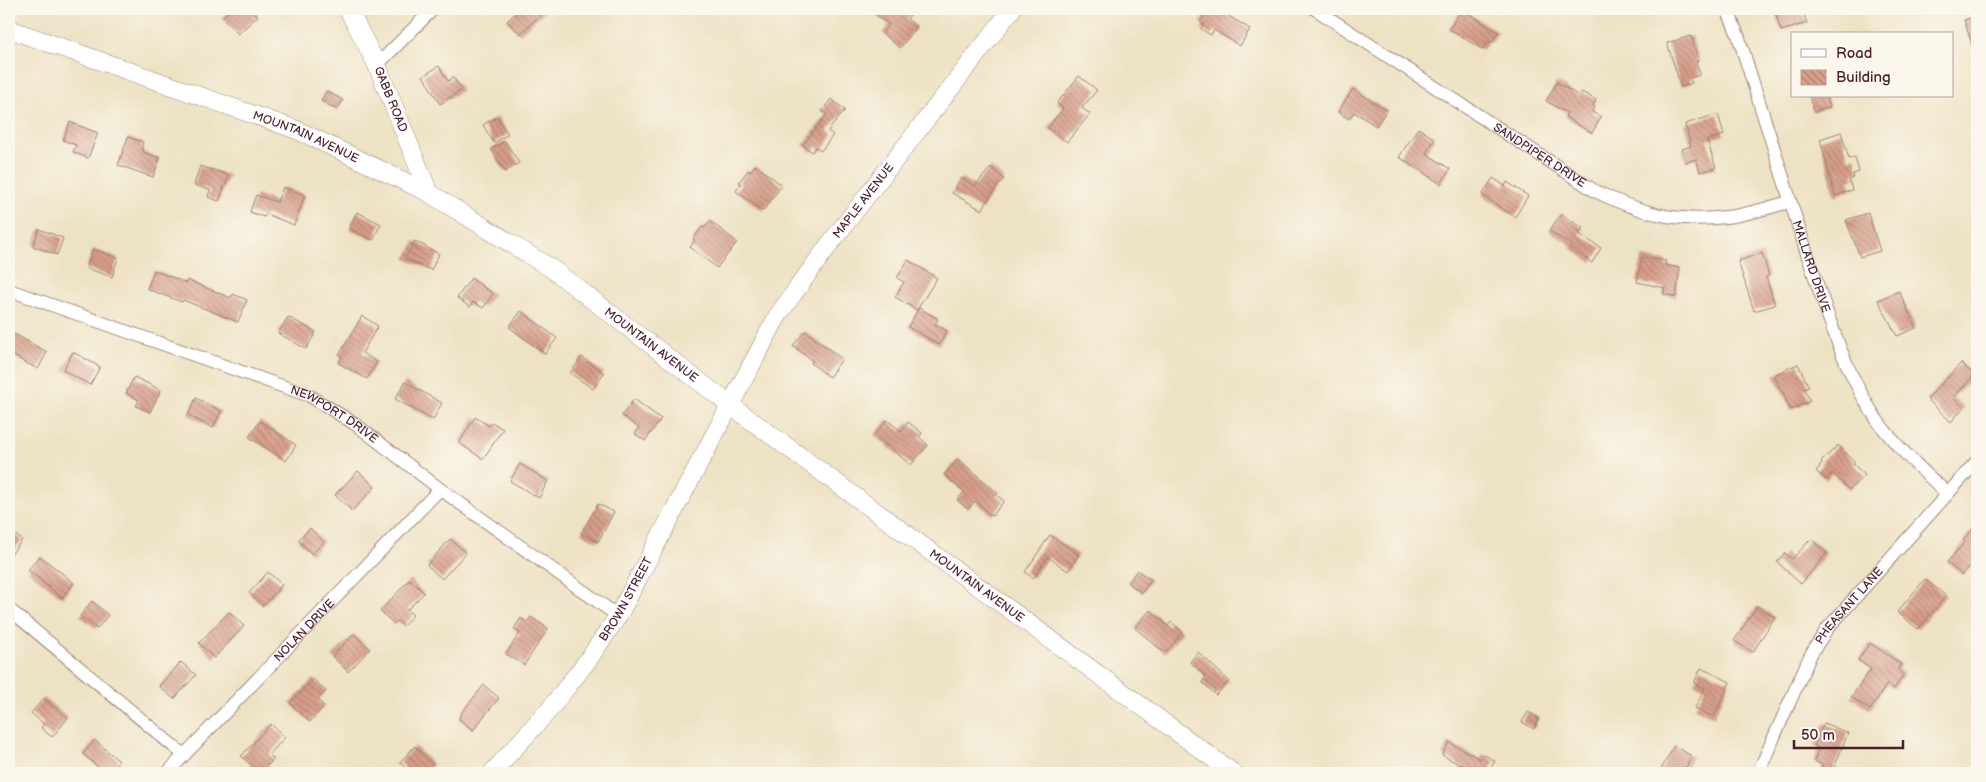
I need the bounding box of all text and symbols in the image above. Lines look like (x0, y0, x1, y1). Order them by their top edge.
legend (1791, 32, 1954, 98)
text: Road (1836, 44, 1872, 63)
street label: GABB ROAD (370, 64, 411, 135)
text: Building (1836, 68, 1891, 87)
street label: MOUNTAIN AVENUE (251, 108, 361, 166)
street label: SANDPIPER DRIVE (1490, 120, 1589, 191)
street label: MAPLE AVENUE (830, 161, 897, 242)
street label: MALLARD DRIVE (1789, 219, 1833, 315)
street label: MOUNTAIN AVENUE (601, 305, 701, 386)
street label: NEWPORT DRIVE (288, 383, 381, 447)
street label: MOUNTAIN AVENUE (926, 546, 1027, 626)
street label: BROWN STREET (596, 554, 656, 644)
street label: PHEASANT LANE (1812, 564, 1887, 647)
street label: NOLAN DRIVE (271, 596, 338, 665)
scale bar (1794, 717, 1902, 749)
text: 50 m (1801, 726, 1835, 745)

